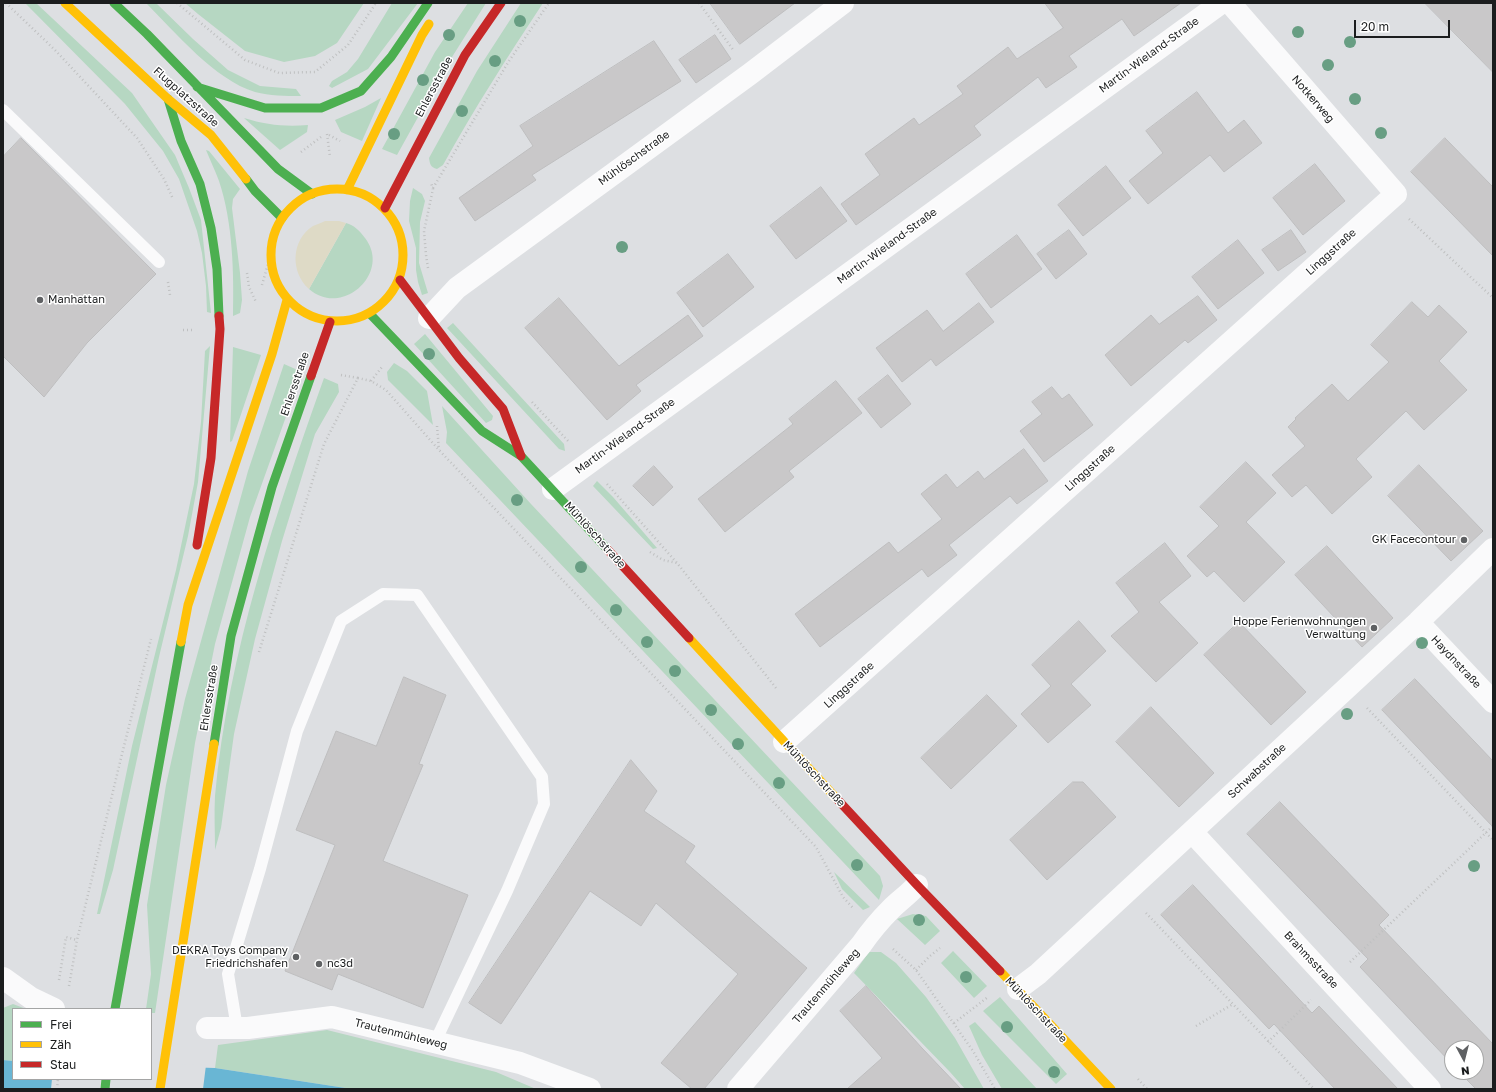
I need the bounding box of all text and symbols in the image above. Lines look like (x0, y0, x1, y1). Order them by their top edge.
scale bar (1356, 12, 1452, 38)
street label: Martin-Wieland-Straße (1097, 14, 1201, 96)
text: 20 m (1361, 19, 1389, 34)
street label: Ehlersstraße (412, 54, 456, 120)
street label: Flugplatzstraße (151, 64, 221, 130)
street label: Notkerweg (1289, 73, 1337, 125)
street label: Mühlöschstraße (596, 128, 672, 188)
street label: Martin-Wieland-Straße (835, 205, 939, 287)
street label: Linggstraße (1303, 226, 1359, 278)
place label: Manhattan (48, 293, 105, 307)
marker: Manhattan (35, 295, 45, 305)
street label: Ehlersstraße (278, 350, 312, 418)
street label: Martin-Wieland-Straße (573, 395, 677, 477)
street label: Linggstraße (1062, 442, 1118, 494)
street label: Mühlöschstraße (562, 499, 628, 571)
place label: GK Facecontour (1372, 533, 1456, 547)
marker: GK Facecontour (1459, 535, 1469, 545)
place label: Hoppe Ferienwohnungen Verwaltung (1233, 615, 1366, 641)
marker: Hoppe Ferienwohnungen Verwaltung (1369, 623, 1379, 633)
street label: Haydnstraße (1428, 633, 1484, 691)
street label: Linggstraße (821, 659, 877, 711)
street label: Ehlersstraße (197, 664, 221, 732)
street label: Mühlöschstraße (780, 738, 848, 810)
street label: Schwabstraße (1225, 741, 1289, 801)
street label: Brahmsstraße (1281, 929, 1341, 991)
place label: DEKRA Toys Company Friedrichshafen (172, 944, 288, 970)
street label: Trautenmühleweg (790, 946, 862, 1026)
marker: DEKRA Toys Company Friedrichshafen (291, 952, 301, 962)
place label: nc3d (327, 957, 353, 971)
marker: nc3d (314, 959, 324, 969)
street label: Mühlöschstraße (1002, 974, 1070, 1046)
legend (12, 1008, 152, 1080)
street label: Trautenmühleweg (353, 1016, 449, 1052)
text: Frei (50, 1017, 72, 1032)
text: Zäh (50, 1037, 71, 1052)
north arrow (1444, 1040, 1484, 1080)
text: Stau (50, 1057, 76, 1072)
text: N (1460, 1064, 1470, 1078)

